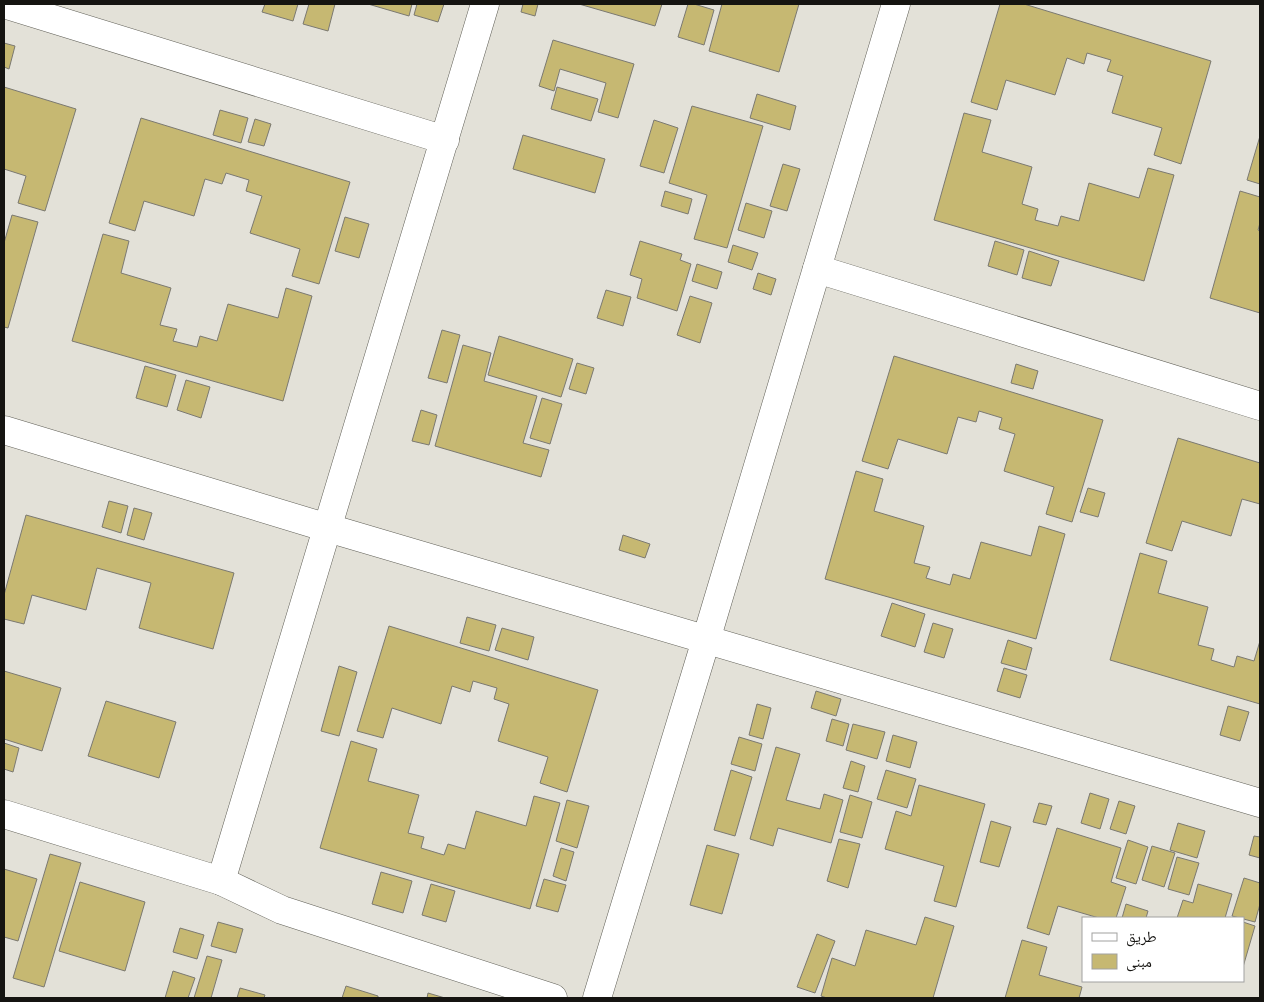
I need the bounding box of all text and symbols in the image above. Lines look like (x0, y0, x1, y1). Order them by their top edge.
legend (1082, 917, 1244, 982)
text: طريق (1126, 927, 1157, 947)
text: مبنى (1126, 952, 1152, 972)

